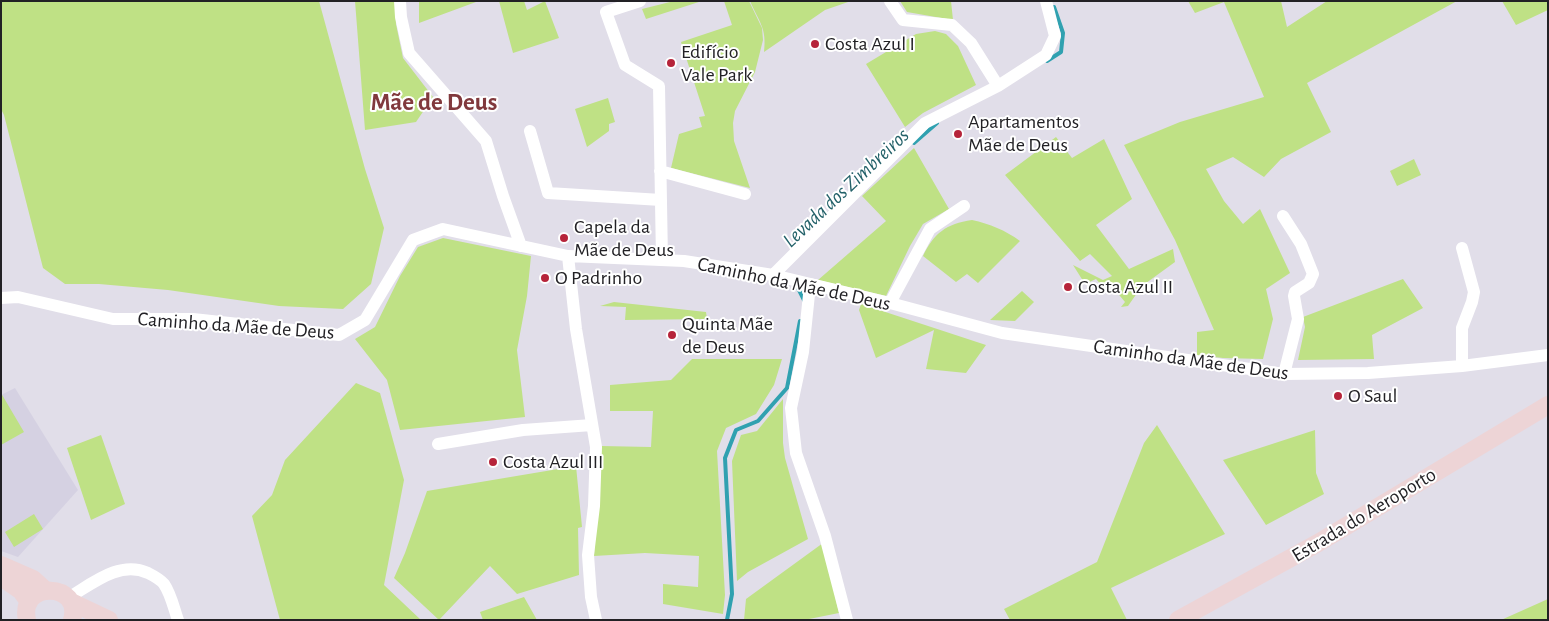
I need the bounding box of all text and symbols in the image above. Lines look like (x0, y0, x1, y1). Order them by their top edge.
place label: Costa Azul I (825, 32, 915, 56)
marker: Costa Azul I (809, 38, 821, 50)
place label: Edifício Vale Park (681, 40, 752, 87)
marker: Edifício Vale Park (665, 57, 677, 69)
district label: Mãe de Deus (371, 87, 497, 117)
place label: Apartamentos Mãe de Deus (968, 110, 1079, 157)
water label: Levada dos Zimbreiros (778, 123, 914, 253)
marker: Apartamentos Mãe de Deus (952, 128, 964, 140)
place label: Capela da Mãe de Deus (574, 215, 674, 262)
marker: Capela da Mãe de Deus (558, 232, 570, 244)
street label: Caminho da Mãe de Deus (695, 252, 893, 316)
place label: O Padrinho (555, 266, 642, 290)
marker: O Padrinho (539, 272, 551, 284)
place label: Costa Azul II (1078, 275, 1173, 299)
marker: Costa Azul II (1062, 281, 1074, 293)
street label: Caminho da Mãe de Deus (137, 307, 335, 345)
place label: Quinta Mãe de Deus (682, 312, 773, 359)
marker: Quinta Mãe de Deus (666, 329, 678, 341)
street label: Caminho da Mãe de Deus (1092, 334, 1290, 386)
place label: O Saul (1348, 384, 1397, 408)
marker: O Saul (1332, 390, 1344, 402)
place label: Costa Azul III (503, 450, 603, 474)
marker: Costa Azul III (487, 456, 499, 468)
street label: Estrada do Aeroporto (1287, 462, 1441, 568)

